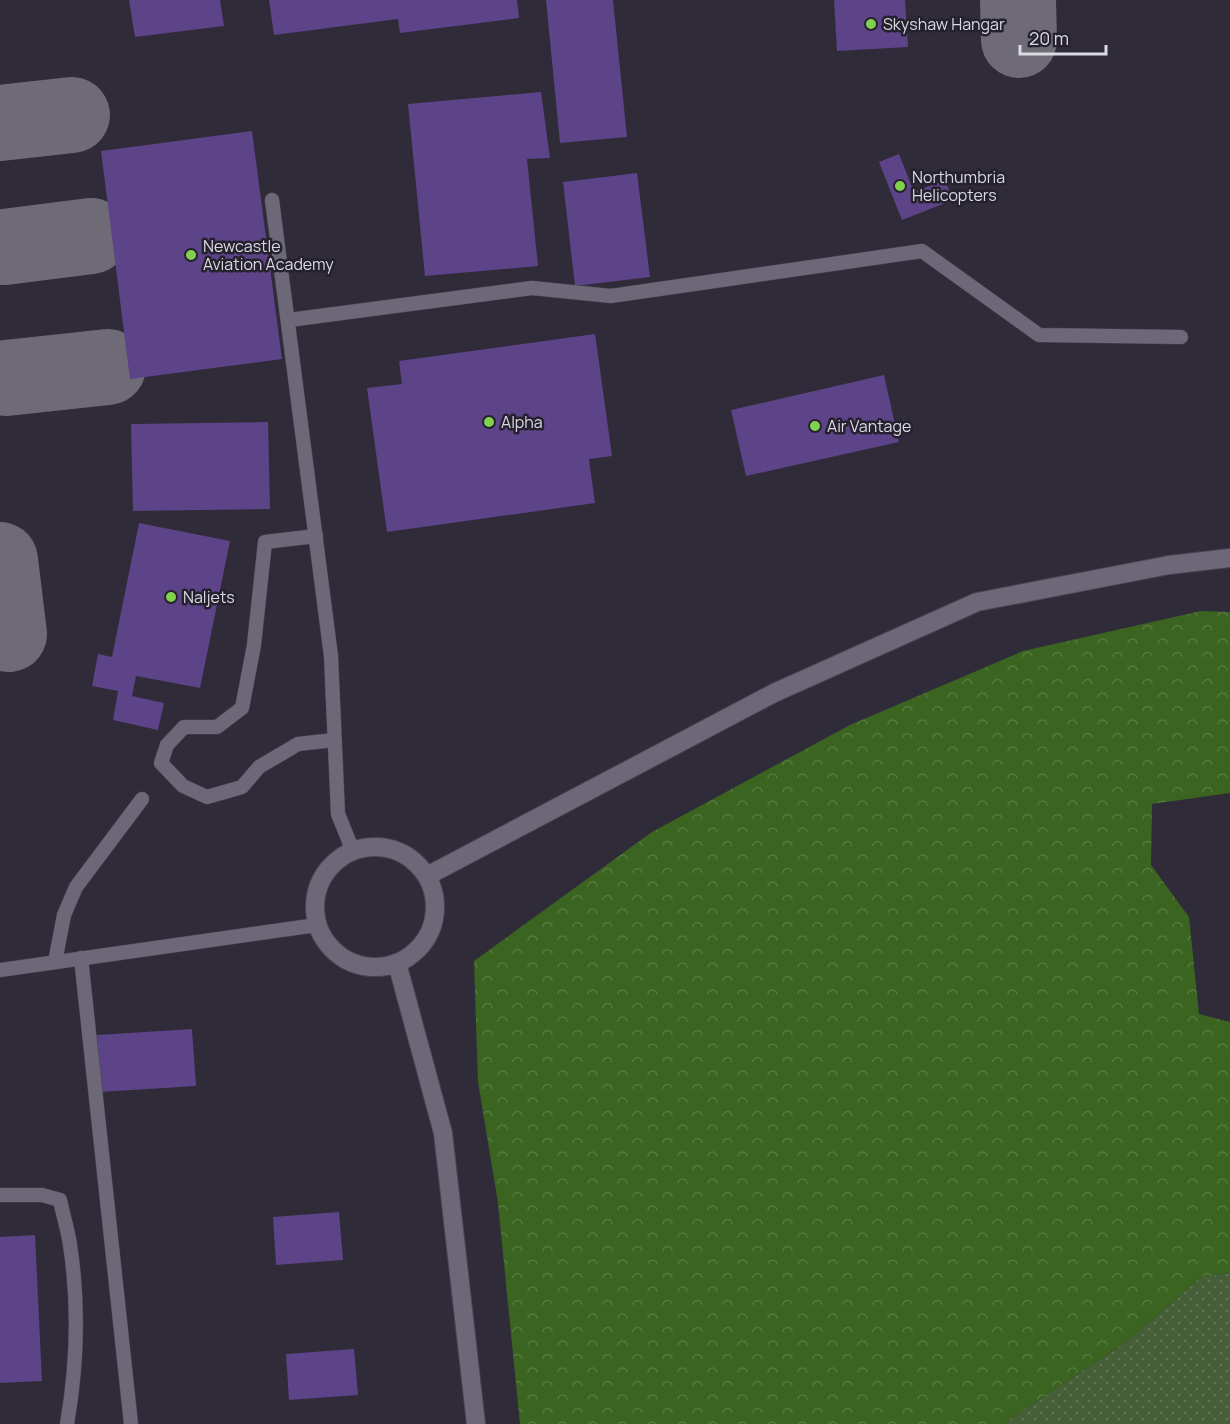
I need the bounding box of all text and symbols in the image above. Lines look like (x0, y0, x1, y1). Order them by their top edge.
place label: Skyshaw Hangar (883, 13, 1005, 35)
marker: Skyshaw Hangar (864, 17, 878, 31)
scale bar (1020, 18, 1106, 56)
text: 20 m (1029, 26, 1069, 50)
place label: Northumbria Helicopters (912, 166, 1005, 206)
marker: Northumbria Helicopters (893, 179, 907, 193)
place label: Newcastle Aviation Academy (203, 235, 334, 275)
marker: Newcastle Aviation Academy (184, 248, 198, 262)
place label: Alpha (501, 411, 543, 433)
marker: Alpha (482, 415, 496, 429)
place label: Air Vantage (827, 415, 911, 437)
marker: Air Vantage (808, 419, 822, 433)
place label: Naljets (183, 586, 235, 608)
marker: Naljets (164, 590, 178, 604)

